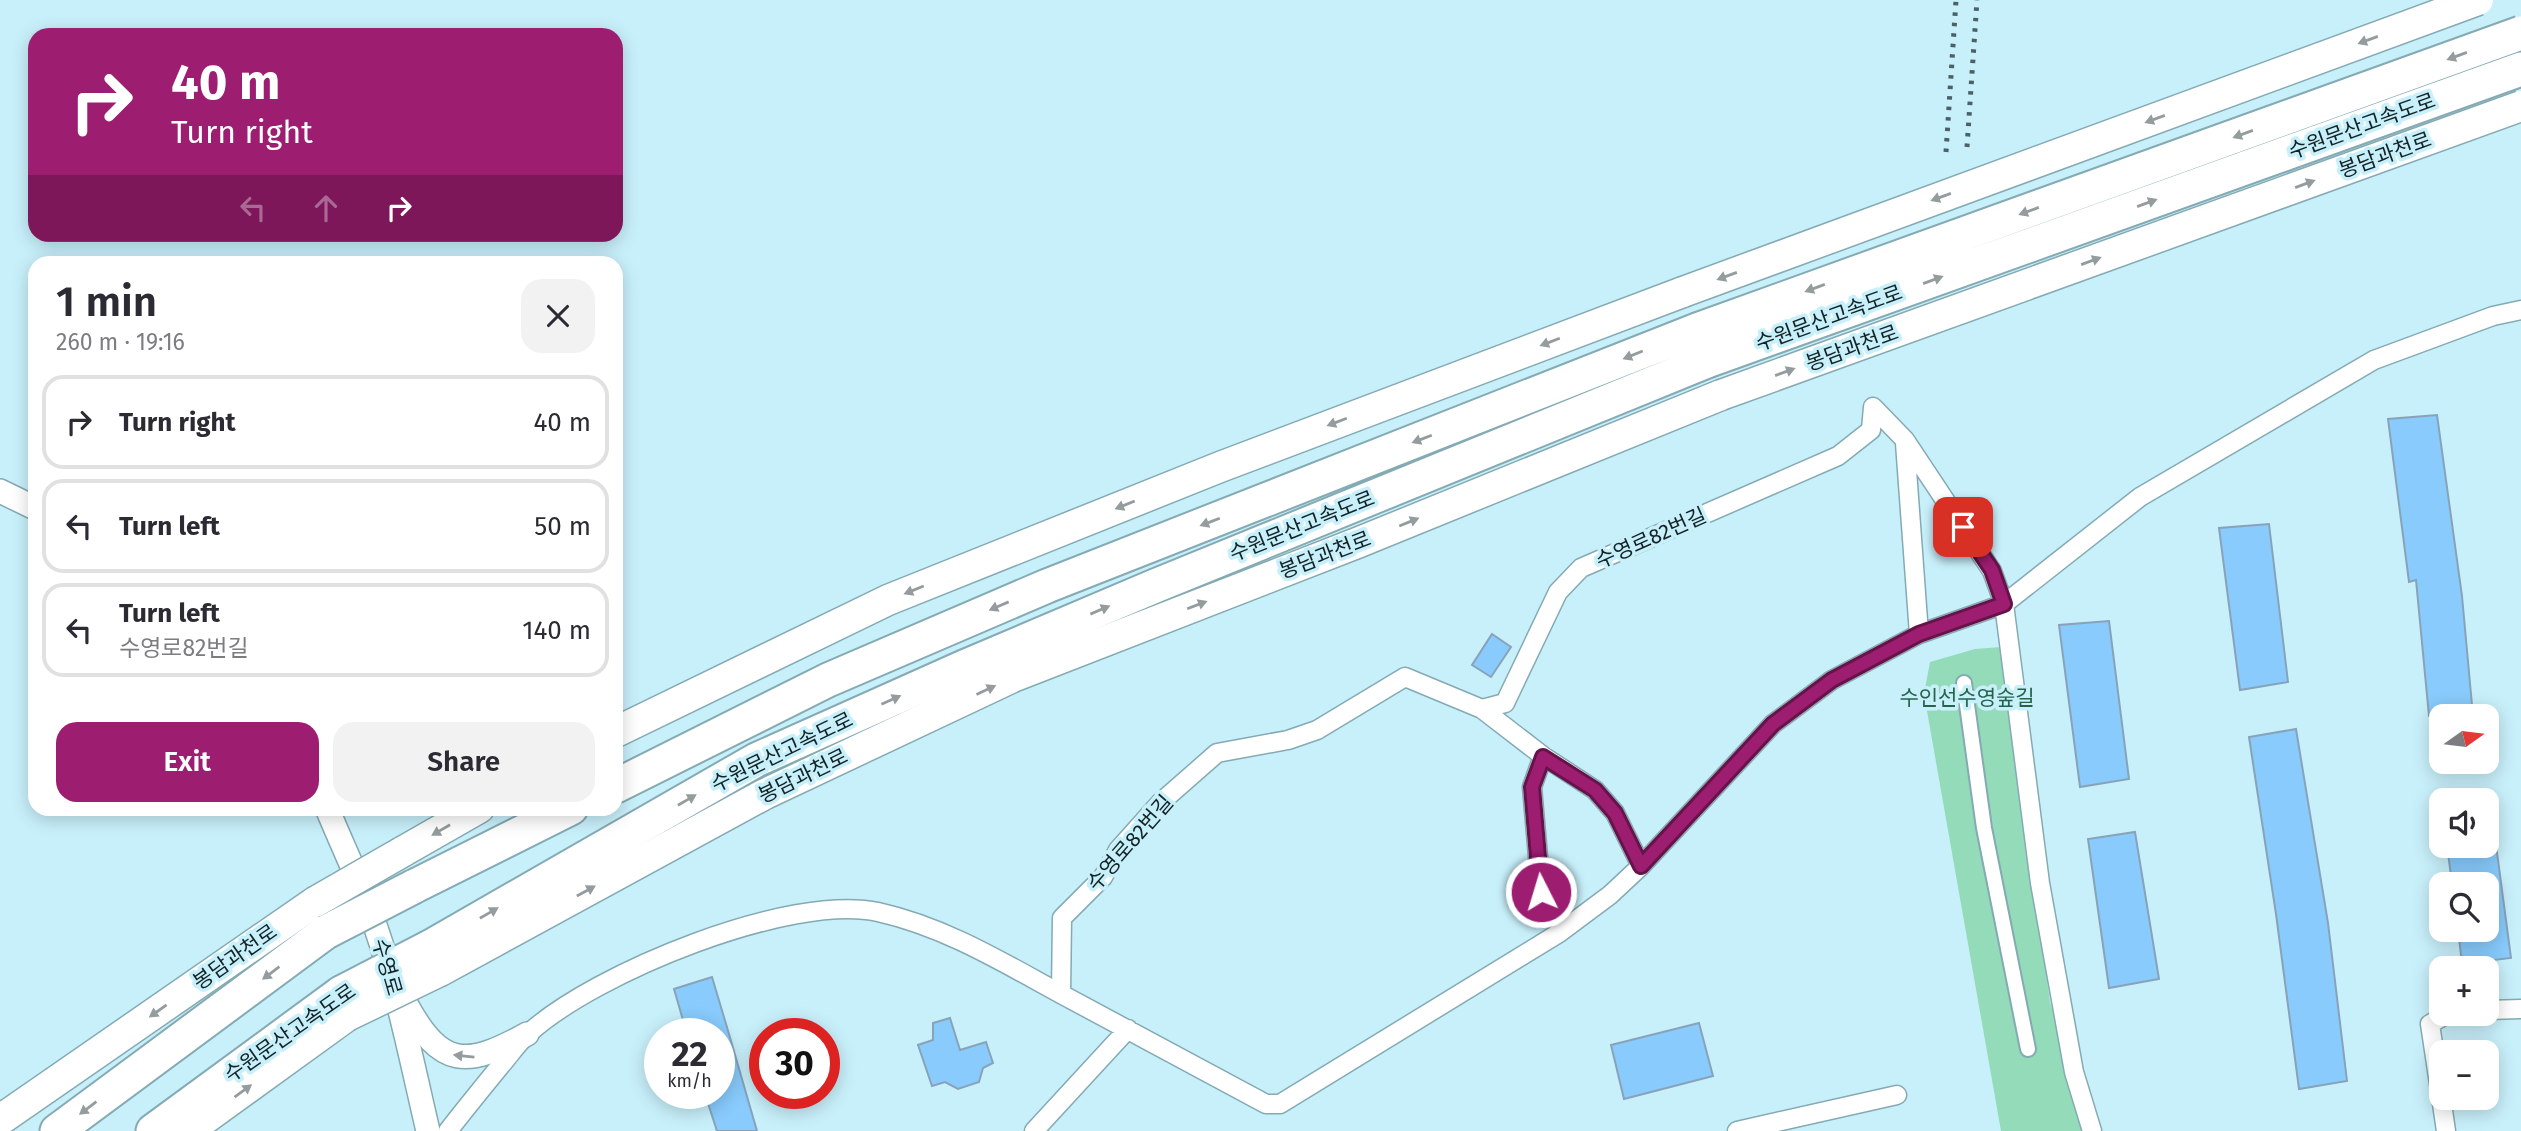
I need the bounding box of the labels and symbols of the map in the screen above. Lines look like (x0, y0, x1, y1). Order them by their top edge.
one-way arrow (2358, 35, 2379, 46)
one-way arrow (2446, 51, 2467, 62)
street label: 수원문산고속도로 (2285, 87, 2439, 165)
one-way arrow (2144, 114, 2165, 125)
street label: 봉담과천로 (2335, 126, 2435, 184)
one-way arrow (2232, 128, 2253, 139)
one-way arrow (2295, 178, 2316, 189)
one-way arrow (1931, 192, 1952, 203)
one-way arrow (2137, 197, 2158, 208)
one-way arrow (2018, 205, 2039, 216)
one-way arrow (2081, 255, 2102, 266)
one-way arrow (1717, 270, 1738, 281)
one-way arrow (1923, 274, 1944, 285)
street label: 수원문산고속도로 (1752, 279, 1906, 357)
one-way arrow (1804, 283, 1825, 294)
street label: 봉담과천로 (1802, 319, 1902, 377)
one-way arrow (1540, 337, 1561, 348)
one-way arrow (1623, 350, 1644, 361)
one-way arrow (1775, 366, 1796, 377)
one-way arrow (1327, 417, 1348, 428)
one-way arrow (1411, 434, 1432, 445)
street label: 수원문산고속도로 (1225, 485, 1379, 567)
pin (1933, 497, 1993, 557)
one-way arrow (1115, 499, 1136, 510)
street label: 수영로82번길 (1592, 502, 1710, 574)
one-way arrow (1199, 516, 1220, 527)
one-way arrow (1399, 516, 1420, 527)
street label: 봉담과천로 (1275, 526, 1375, 584)
one-way arrow (904, 584, 925, 595)
one-way arrow (1187, 600, 1208, 611)
one-way arrow (988, 601, 1009, 612)
one-way arrow (1089, 604, 1110, 615)
one-way arrow (976, 684, 996, 695)
park label: 수인선수영숲길 (1899, 685, 2035, 711)
one-way arrow (880, 694, 901, 705)
north arrow (2429, 704, 2499, 774)
street label: 수원문산고속도로 (707, 706, 857, 798)
street label: 봉담과천로 (754, 743, 852, 809)
street label: 수영로82번길 (1081, 790, 1179, 896)
one-way arrow (677, 794, 696, 806)
one-way arrow (431, 824, 450, 837)
position arrow (1504, 855, 1578, 929)
one-way arrow (577, 885, 596, 897)
one-way arrow (479, 907, 499, 919)
street label: 봉담과천로 (188, 919, 282, 995)
street label: 수영로 (367, 936, 407, 998)
one-way arrow (262, 966, 280, 980)
street label: 수원문산고속도로 (219, 978, 361, 1088)
one-way arrow (149, 1004, 167, 1018)
speed limit sign: 30 (749, 1018, 840, 1109)
one-way arrow (453, 1050, 475, 1061)
one-way arrow (234, 1084, 252, 1098)
one-way arrow (79, 1101, 97, 1115)

